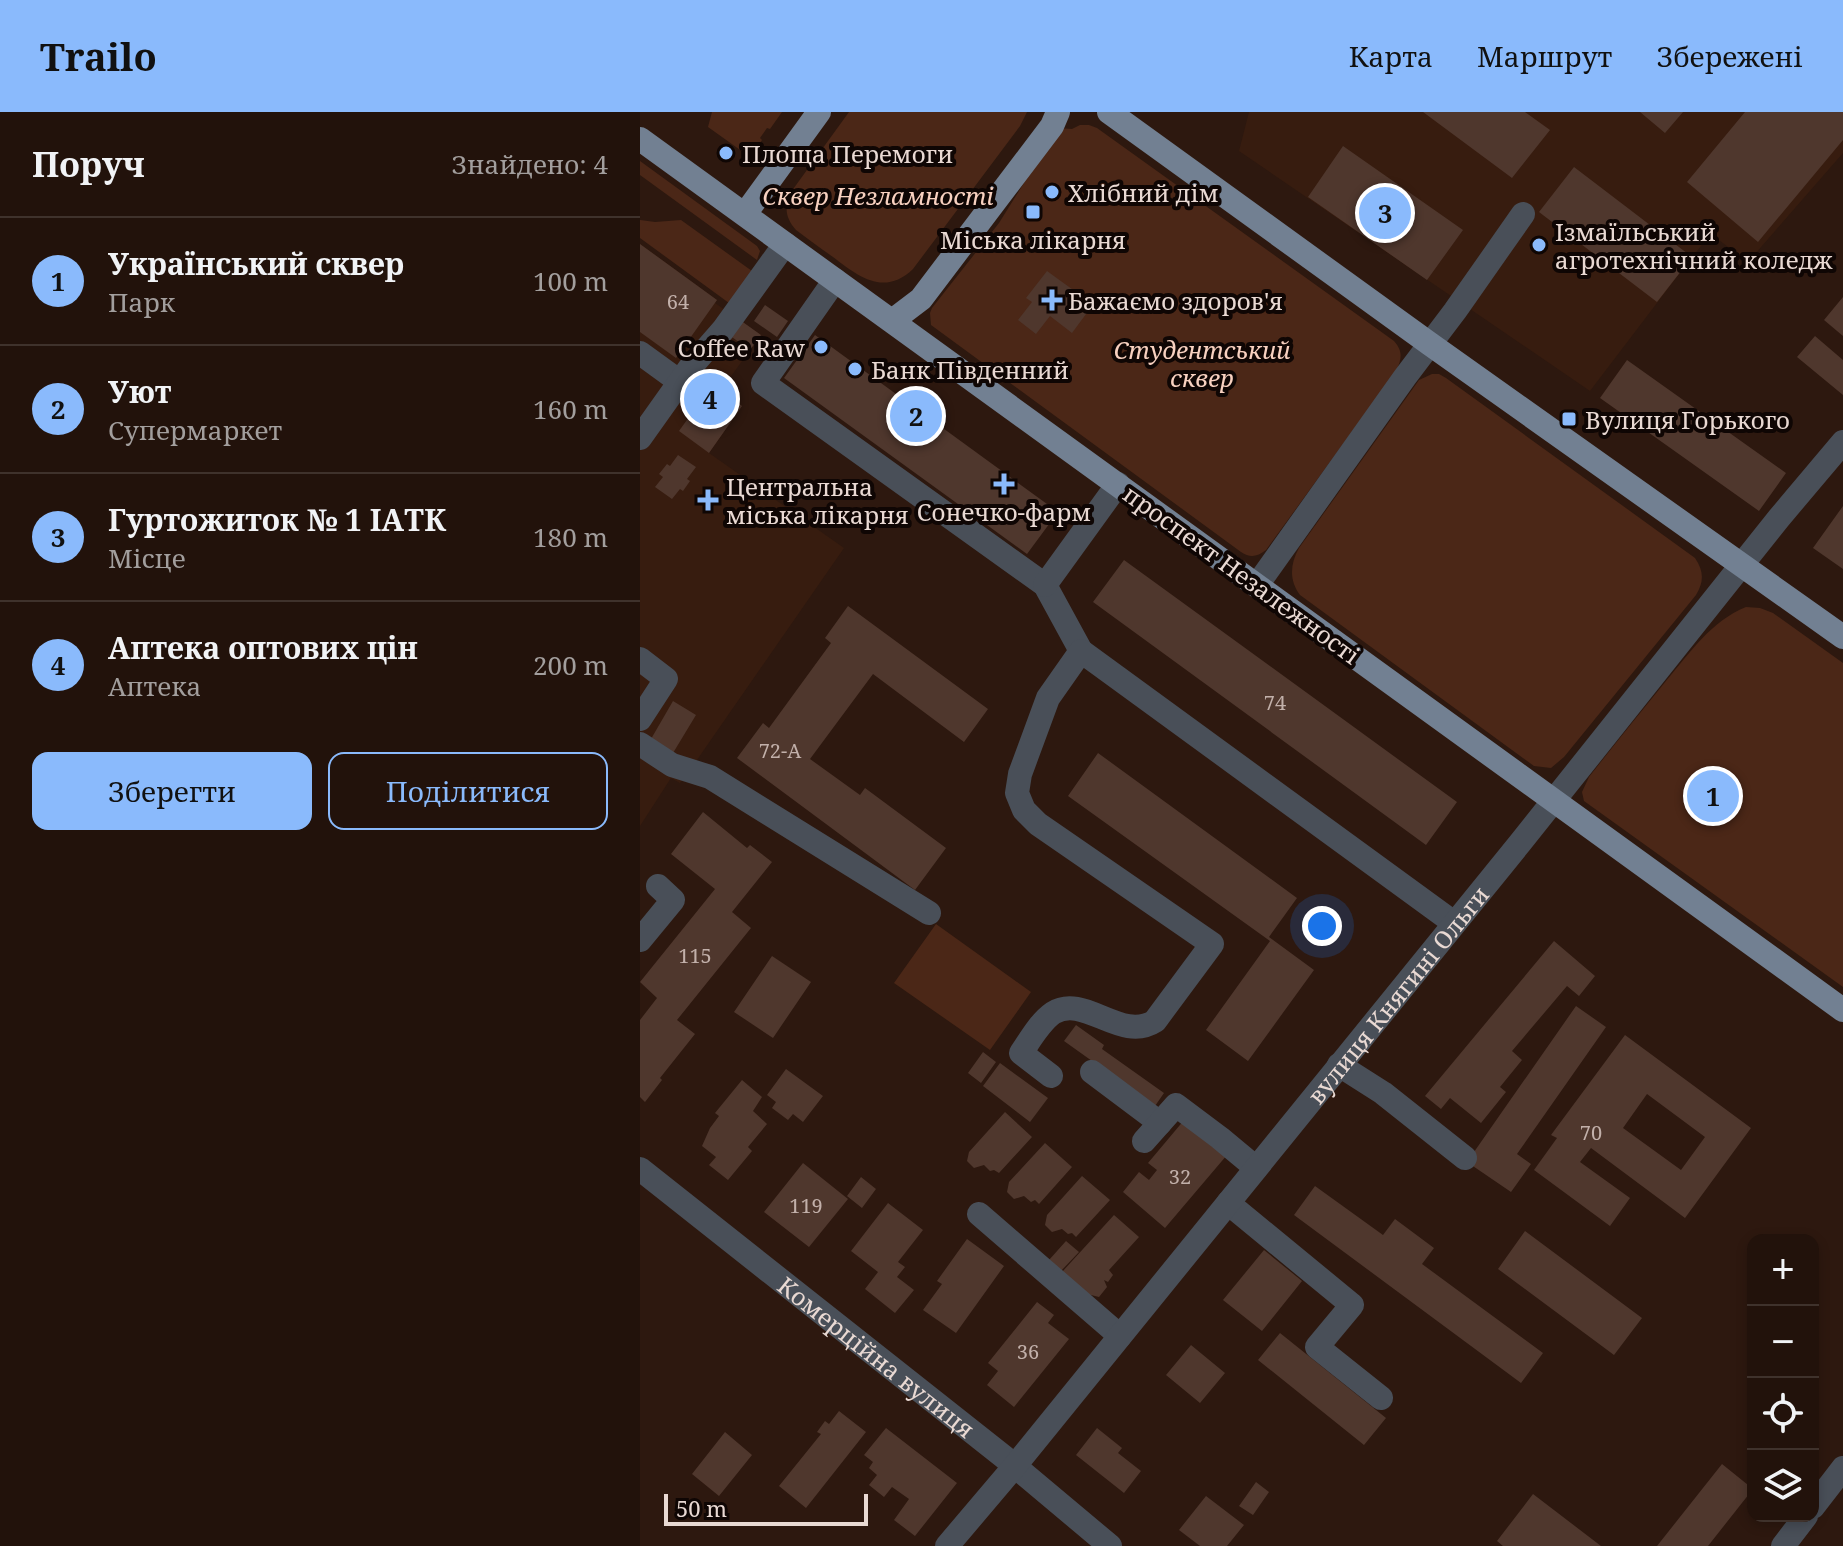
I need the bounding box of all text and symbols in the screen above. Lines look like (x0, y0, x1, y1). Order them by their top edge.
text: Trailo (40, 30, 157, 82)
text: Карта (1349, 37, 1433, 75)
text: Маршрут (1477, 37, 1612, 75)
text: Збережені (1656, 37, 1803, 75)
place label: Площа Перемоги (742, 137, 953, 170)
text: Поруч (32, 141, 145, 187)
marker: Площа Перемоги (717, 144, 735, 162)
text: Знайдено: 4 (452, 146, 608, 182)
place label: Хлібний дім (1068, 176, 1218, 209)
park label: Сквер Незламності (762, 179, 994, 212)
marker: Хлібний дім (1043, 183, 1061, 201)
pin: 3 (1359, 183, 1411, 243)
marker: Міська лікарня (1024, 203, 1042, 221)
place label: Ізмаїльський агротехнічний коледж (1555, 215, 1833, 276)
place label: Міська лікарня (940, 223, 1126, 256)
marker: Ізмаїльський агротехнічний коледж (1530, 236, 1548, 254)
text: Український сквер (108, 243, 404, 284)
text: 1 (51, 263, 65, 299)
text: 100 m (533, 263, 608, 299)
text: Парк (108, 284, 175, 320)
place label: Бажаємо здоров'я (1068, 284, 1283, 317)
house number: 64 (667, 288, 689, 315)
marker: Бажаємо здоров'я (1043, 291, 1061, 309)
place label: Coffee Raw (678, 331, 805, 364)
park label: Студентський сквер (1113, 333, 1291, 394)
marker: Coffee Raw (812, 338, 830, 356)
place label: Банк Південний (871, 353, 1069, 386)
marker: Банк Південний (846, 360, 864, 378)
pin: 4 (684, 369, 736, 429)
text: Уют (108, 371, 172, 412)
pin: 2 (890, 386, 942, 446)
text: 2 (51, 391, 65, 427)
text: 160 m (533, 391, 608, 427)
place label: Вулиця Горького (1585, 403, 1790, 436)
marker: Вулиця Горького (1560, 410, 1578, 428)
text: Супермаркет (108, 412, 282, 448)
place label: Центральна міська лікарня (726, 470, 909, 531)
marker: Сонечко-фарм (995, 475, 1013, 493)
street label: проспект Незалежності (1117, 477, 1367, 671)
marker: Центральна міська лікарня (697, 489, 719, 511)
place label: Сонечко-фарм (917, 495, 1091, 528)
text: Гуртожиток № 1 ІАТК (108, 499, 446, 540)
text: 3 (51, 519, 65, 555)
text: 180 m (533, 519, 608, 555)
text: Місце (108, 540, 186, 576)
text: Аптека оптових цін (108, 627, 418, 668)
text: 4 (51, 647, 65, 683)
text: 200 m (533, 647, 608, 683)
text: Аптека (108, 668, 201, 704)
house number: 74 (1264, 689, 1286, 716)
house number: 72-А (759, 737, 802, 764)
button: Зберегти (32, 752, 312, 830)
button: Поділитися (328, 752, 608, 830)
pin: 1 (1687, 766, 1739, 826)
street label: вулиця Княгині Ольги (1299, 879, 1496, 1110)
your location (1302, 906, 1342, 946)
house number: 115 (678, 942, 712, 969)
house number: 70 (1580, 1119, 1602, 1146)
house number: 32 (1169, 1163, 1191, 1190)
house number: 119 (789, 1192, 823, 1219)
map controls (1747, 1234, 1819, 1522)
button: + (1747, 1234, 1819, 1306)
street label: Комерційна вулиця (772, 1268, 982, 1445)
button: − (1747, 1306, 1819, 1378)
house number: 36 (1017, 1338, 1039, 1365)
button: locate (1747, 1378, 1819, 1450)
button: layers (1747, 1450, 1819, 1522)
scale bar (664, 1490, 868, 1526)
text: 50 m (676, 1493, 727, 1523)

